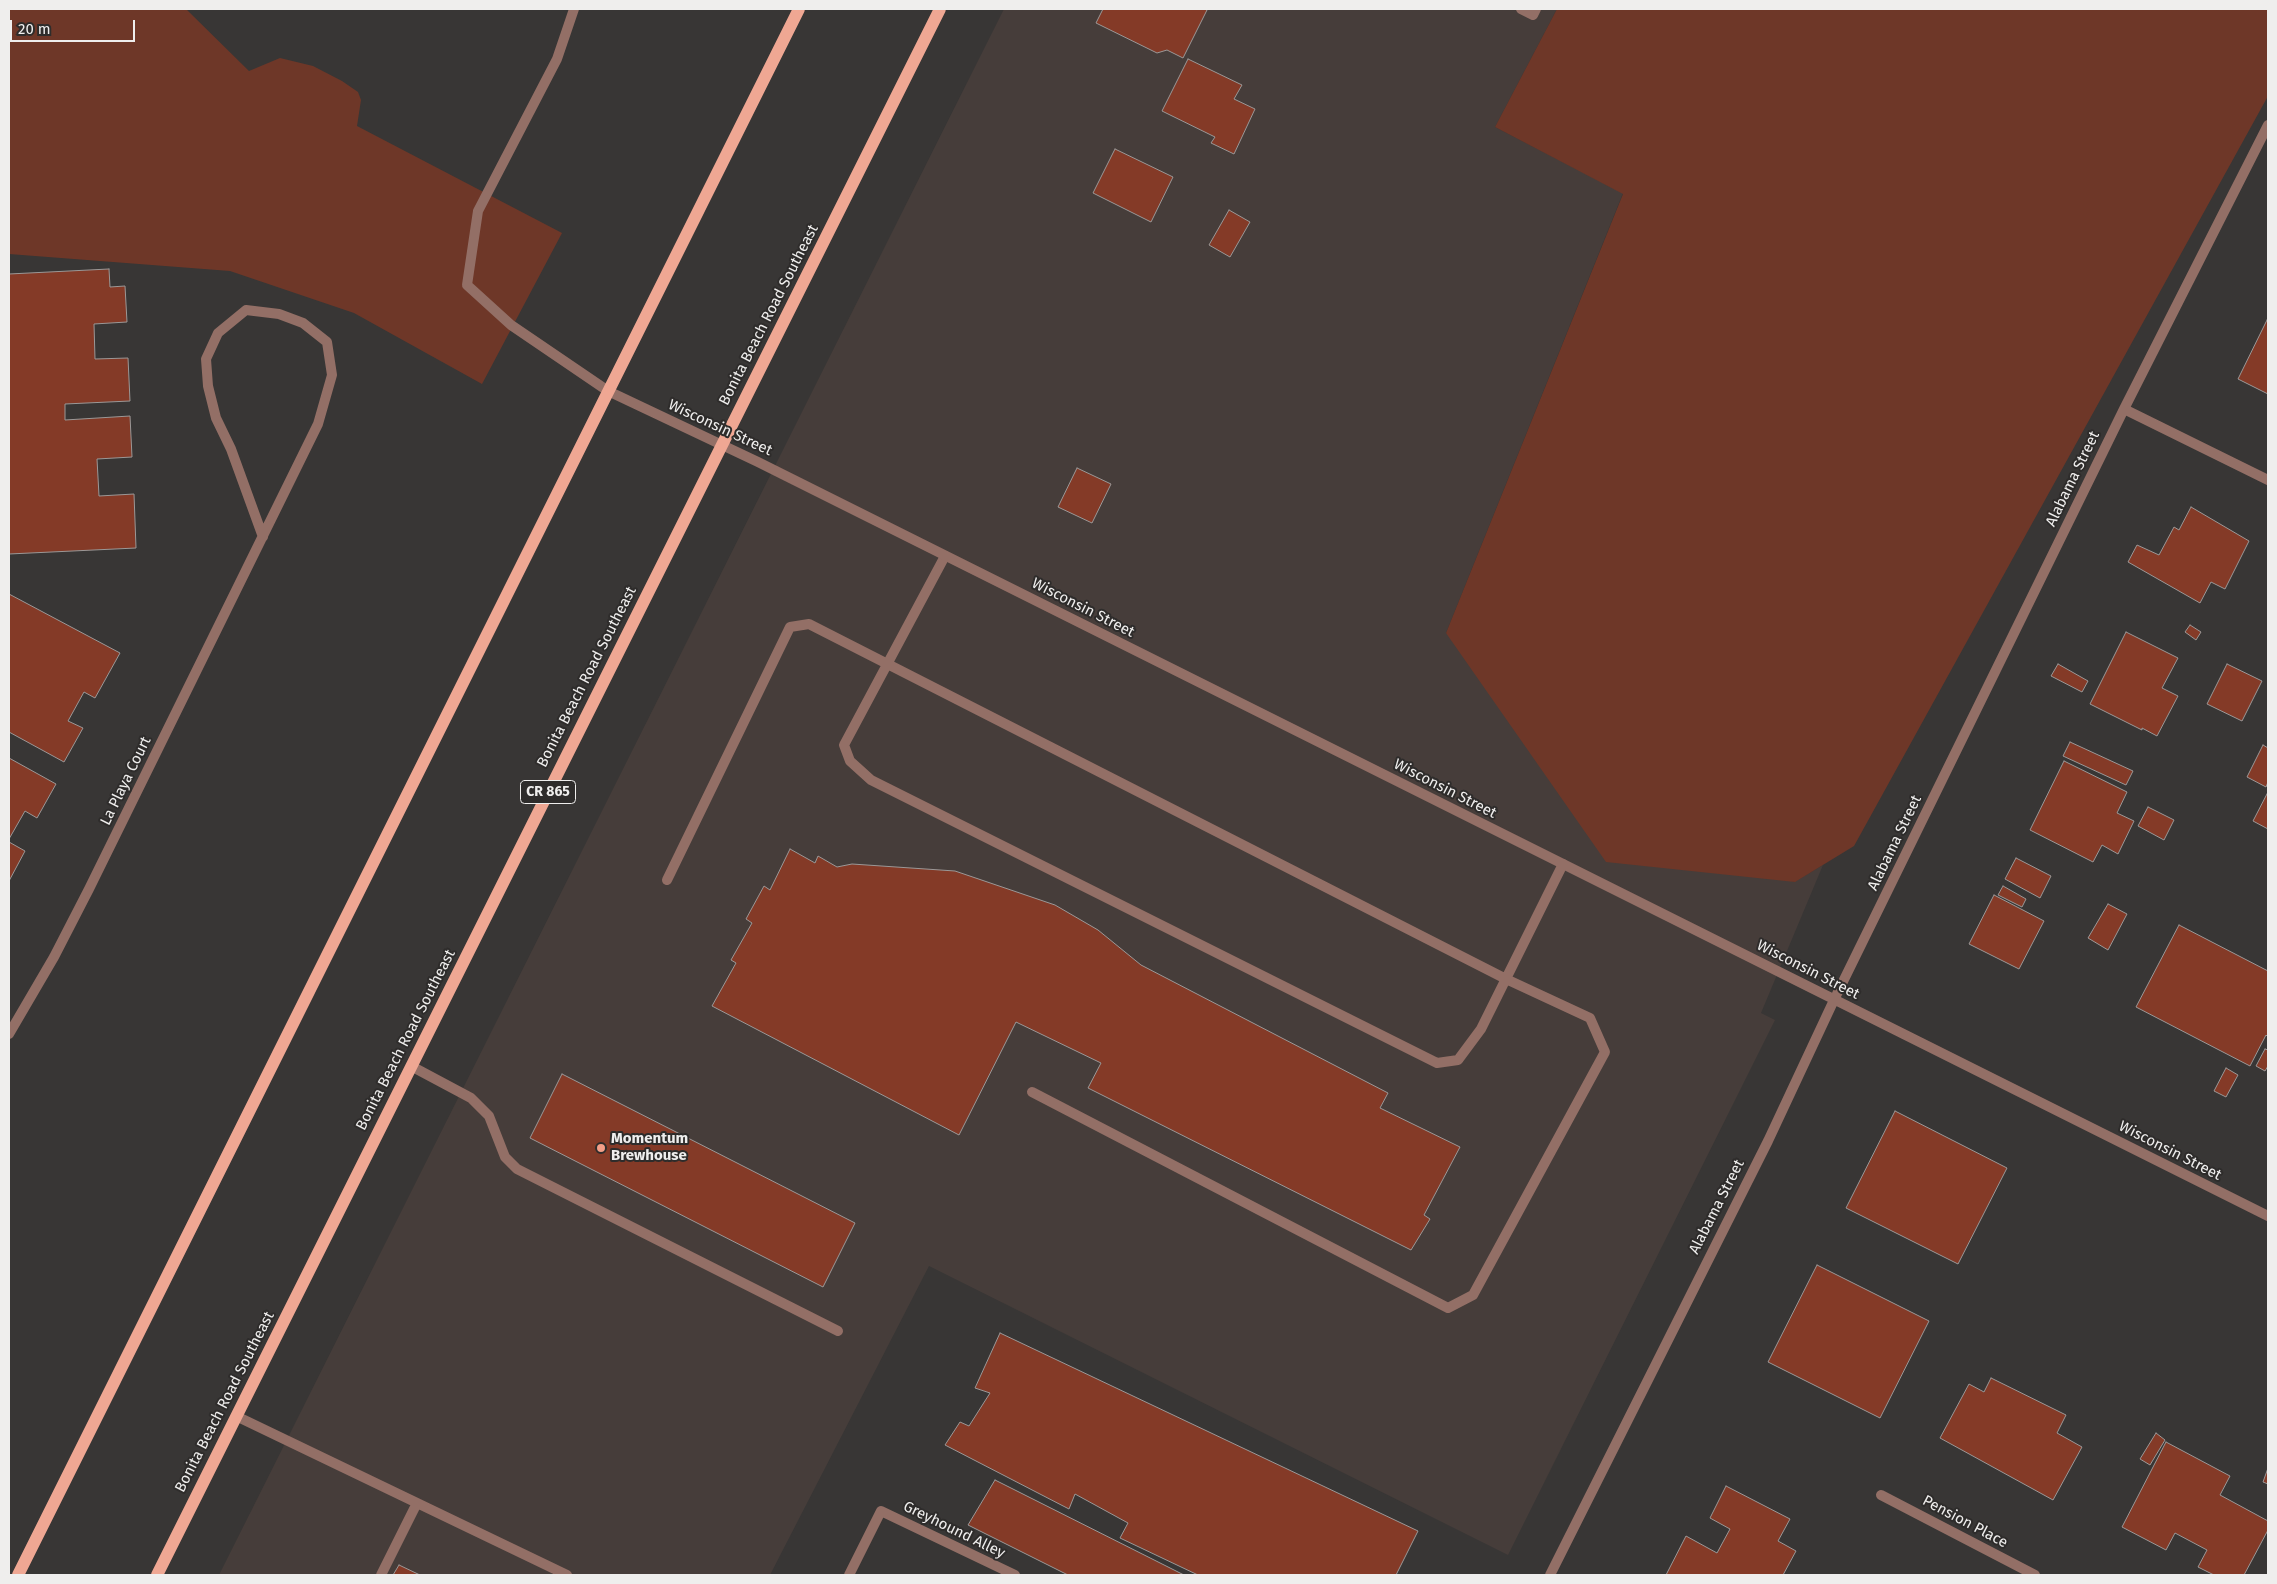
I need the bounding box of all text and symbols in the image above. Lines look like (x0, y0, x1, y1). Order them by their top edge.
scale bar (12, 10, 138, 42)
text: 20 m (18, 20, 51, 38)
street label: Bonita Beach Road Southeast (715, 222, 823, 408)
street label: Wisconsin Street (665, 396, 775, 460)
street label: Alabama Street (2042, 428, 2104, 530)
street label: Wisconsin Street (1029, 574, 1137, 642)
street label: Bonita Beach Road Southeast (533, 584, 641, 770)
street label: La Playa Court (97, 734, 155, 828)
street label: Wisconsin Street (1391, 755, 1499, 823)
road number: CR 865 (520, 780, 576, 804)
street label: Alabama Street (1864, 792, 1926, 894)
street label: Wisconsin Street (1754, 936, 1862, 1004)
street label: Bonita Beach Road Southeast (352, 947, 460, 1133)
street label: Wisconsin Street (2116, 1117, 2224, 1185)
place label: Momentum Brewhouse (611, 1130, 688, 1165)
marker: Momentum Brewhouse (595, 1142, 607, 1154)
street label: Alabama Street (1685, 1157, 1749, 1257)
street label: Bonita Beach Road Southeast (171, 1309, 279, 1495)
street label: Pension Place (1919, 1492, 2011, 1552)
street label: Greyhound Alley (900, 1498, 1008, 1562)

